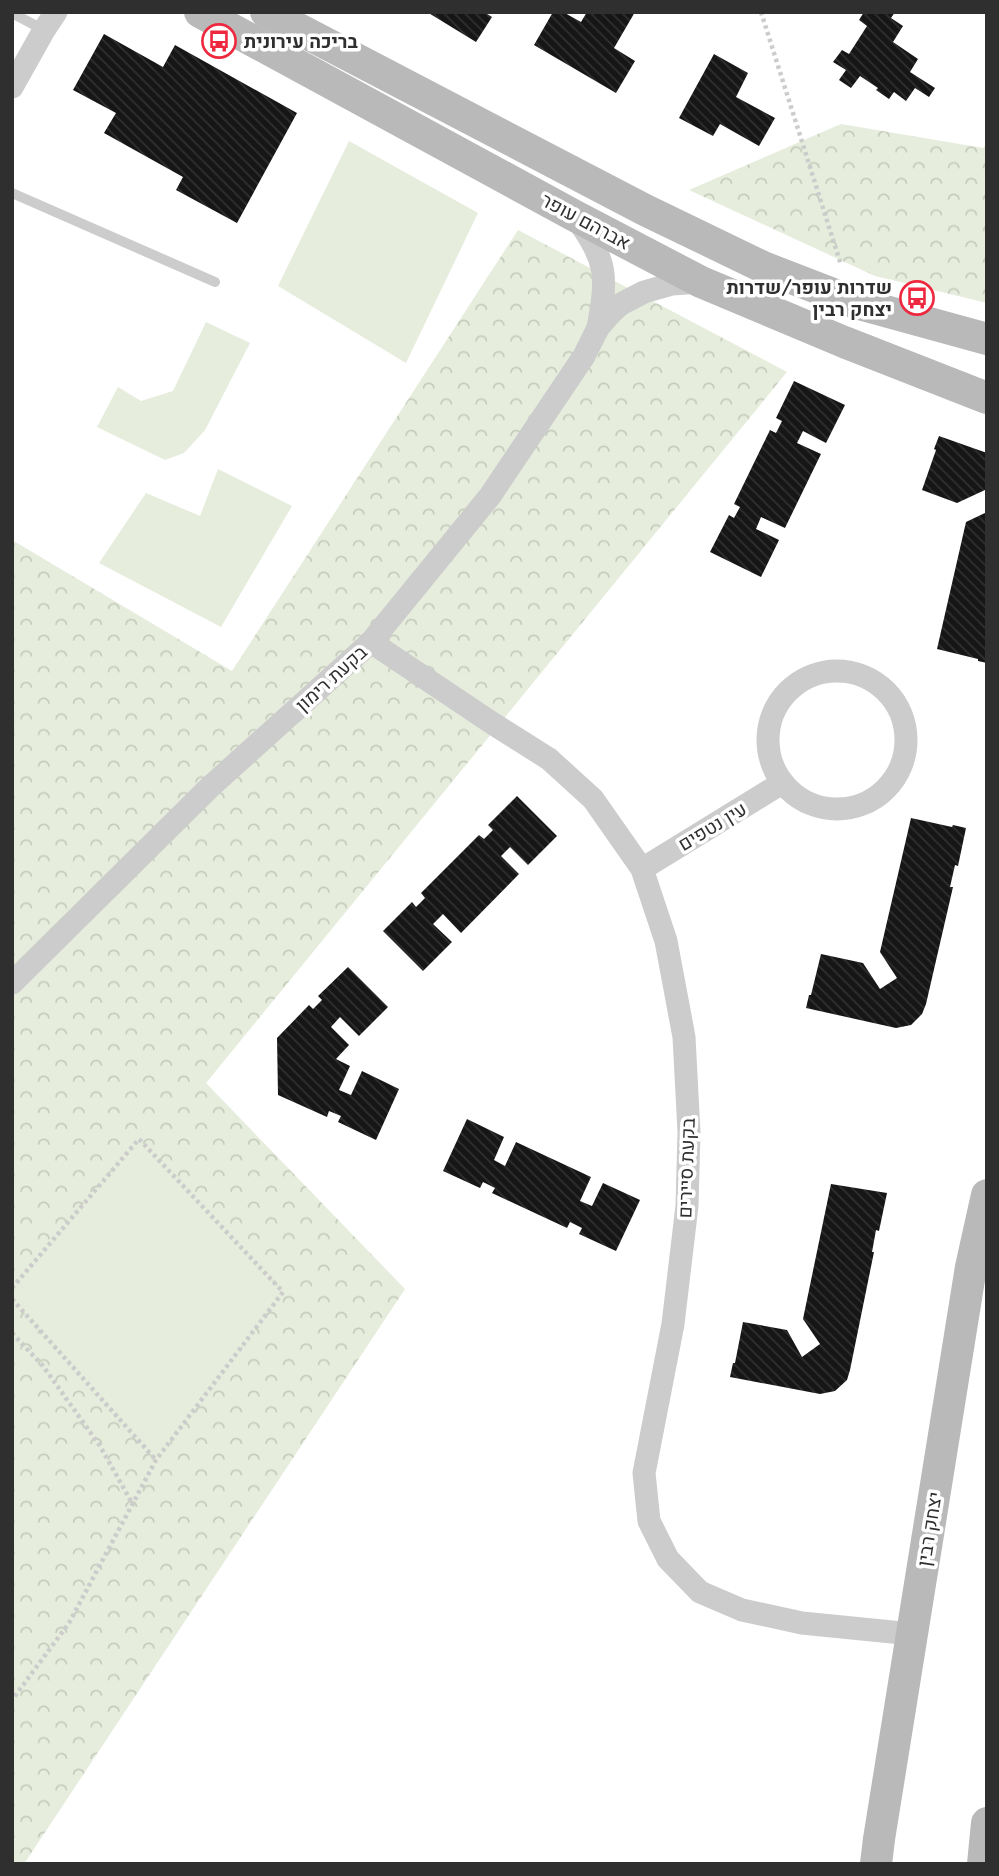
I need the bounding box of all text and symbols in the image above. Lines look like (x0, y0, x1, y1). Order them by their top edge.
bus stop icon: בריכה עירונית (200, 22, 238, 60)
place label: בריכה עירונית (244, 29, 358, 53)
street label: אברהם עופר (537, 187, 635, 255)
place label: שדרות עופר/שדרות יצחק רבין (727, 275, 892, 321)
bus stop icon: שדרות עופר/שדרות יצחק רבין (898, 279, 936, 317)
street label: בקעת רימון (290, 640, 372, 716)
street label: עין נטפים (673, 796, 751, 856)
street label: בקעת סיירים (672, 1117, 700, 1219)
street label: יצחק רבין (911, 1490, 947, 1568)

